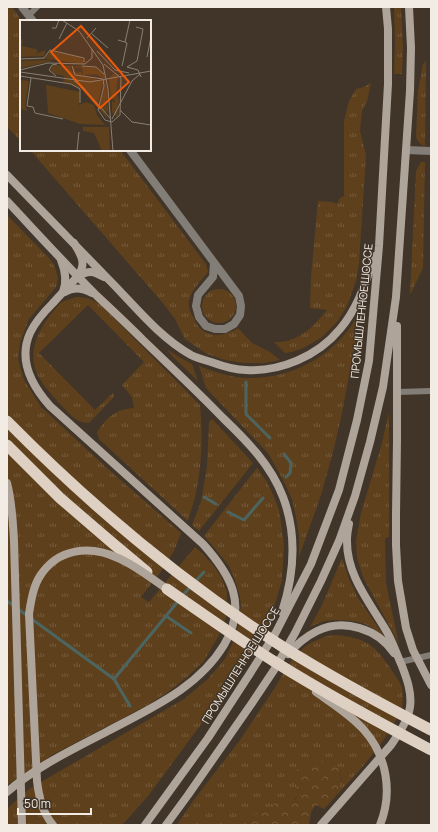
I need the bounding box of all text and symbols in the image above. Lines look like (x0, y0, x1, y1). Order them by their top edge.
inset map (20, 20, 151, 151)
street label: ПРОМЫШЛЕННОЕ ШОССЕ (346, 243, 376, 379)
street label: ПРОМЫШЛЕННОЕ ШОССЕ (198, 604, 282, 726)
scale bar (18, 790, 91, 816)
text: 50 m (24, 795, 51, 812)

